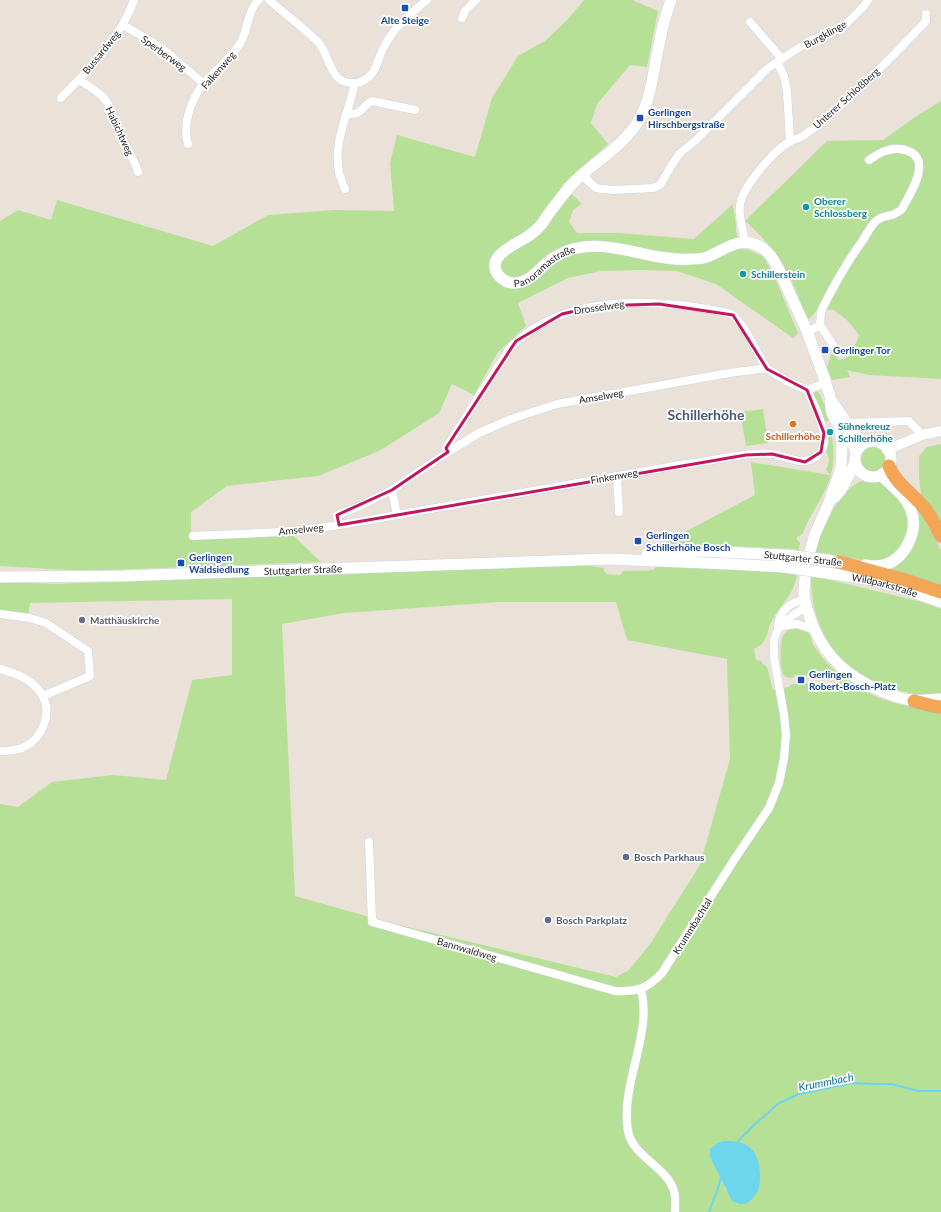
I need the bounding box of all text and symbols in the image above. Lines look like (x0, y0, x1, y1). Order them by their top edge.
marker: Alte Steige (400, 3, 410, 13)
place label: Alte Steige (380, 14, 430, 26)
street label: Burgklinge (802, 17, 848, 51)
street label: Bussardweg (80, 28, 122, 76)
street label: Sperberweg (139, 33, 189, 73)
street label: Falkenweg (198, 49, 238, 91)
street label: Unterer Schloßberg (810, 65, 882, 131)
street label: Habichtweg (103, 105, 137, 157)
place label: Gerlingen Hirschbergstraße (648, 106, 726, 130)
marker: Gerlingen Hirschbergstraße (635, 113, 645, 123)
place label: Oberer Schlossberg (814, 195, 868, 219)
marker: Oberer Schlossberg (801, 202, 811, 212)
street label: Panoramastraße (513, 243, 576, 289)
place label: Schillerstein (751, 268, 805, 280)
marker: Schillerstein (738, 269, 748, 279)
street label: Drosselweg (573, 297, 625, 317)
place label: Gerlinger Tor (833, 344, 891, 356)
marker: Gerlinger Tor (820, 345, 830, 355)
street label: Amselweg (578, 386, 624, 406)
district label: Schillerhöhe (668, 406, 745, 423)
marker: Schillerhöhe (788, 419, 798, 429)
place label: Sühnekreuz Schillerhöhe (838, 420, 894, 444)
marker: Sühnekreuz Schillerhöhe (825, 427, 835, 437)
place label: Schillerhöhe (766, 430, 821, 442)
street label: Finkenweg (590, 466, 638, 486)
street label: Amselweg (278, 521, 324, 537)
place label: Gerlingen Schillerhöhe Bosch (646, 529, 731, 553)
marker: Gerlingen Schillerhöhe Bosch (633, 536, 643, 546)
street label: Stuttgarter Straße (763, 548, 843, 568)
place label: Gerlingen Waldsiedlung (189, 551, 250, 575)
marker: Gerlingen Waldsiedlung (176, 558, 186, 568)
street label: Stuttgarter Straße (264, 562, 342, 577)
street label: Wildparkstraße (851, 571, 919, 599)
place label: Matthäuskirche (90, 614, 160, 626)
marker: Matthäuskirche (77, 615, 87, 625)
place label: Gerlingen Robert-Bosch-Platz (809, 668, 896, 692)
marker: Gerlingen Robert-Bosch-Platz (796, 675, 806, 685)
place label: Bosch Parkhaus (634, 851, 705, 863)
marker: Bosch Parkhaus (621, 852, 631, 862)
street label: Krummbachtal (670, 896, 714, 956)
place label: Bosch Parkplatz (556, 914, 628, 926)
marker: Bosch Parkplatz (543, 915, 553, 925)
street label: Bannwaldweg (436, 935, 498, 963)
water label: Krummbach (797, 1070, 855, 1093)

